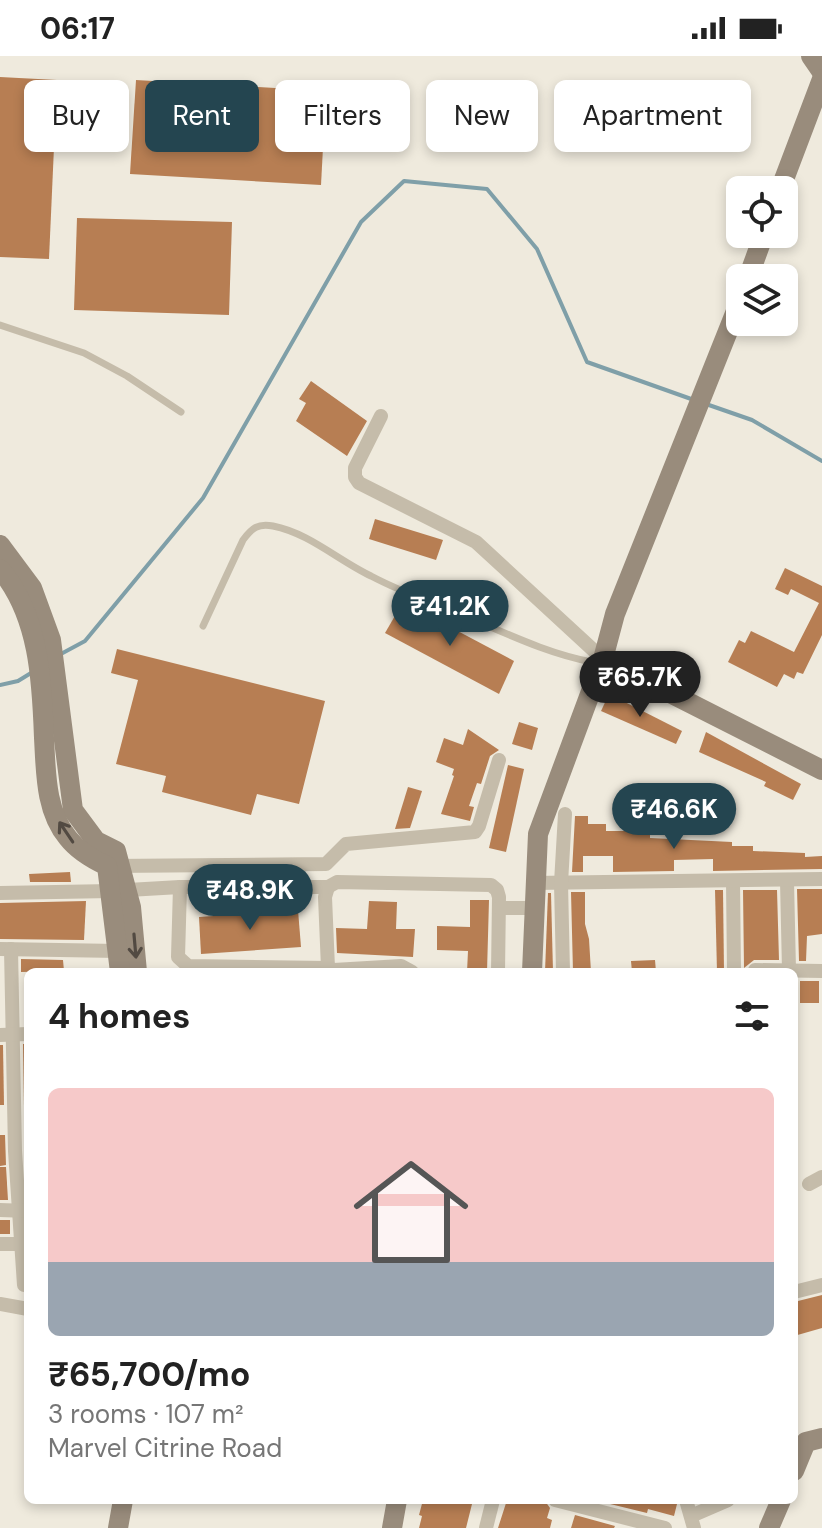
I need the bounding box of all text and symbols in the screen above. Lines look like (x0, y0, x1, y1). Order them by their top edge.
text: 06:17 (40, 9, 115, 48)
chip: Buy (24, 80, 129, 152)
chip: Rent (145, 80, 259, 152)
chip: Filters (275, 80, 410, 152)
chip: New (426, 80, 538, 152)
chip: Apartment (554, 80, 751, 152)
map controls (726, 176, 798, 336)
button: locate (726, 176, 798, 248)
button: layers (726, 264, 798, 336)
pin: ₹41.2K (385, 580, 515, 648)
text: ₹41.2K (410, 589, 490, 623)
pin: ₹65.7K (575, 651, 705, 719)
text: ₹65.7K (598, 660, 682, 694)
pin: ₹46.6K (609, 783, 739, 851)
text: ₹46.6K (630, 792, 718, 826)
one-way arrow (57, 821, 74, 843)
pin: ₹48.9K (185, 864, 315, 932)
text: ₹48.9K (206, 873, 294, 907)
one-way arrow (128, 932, 143, 959)
text: 4 homes (48, 994, 190, 1039)
icon: filters (730, 994, 774, 1038)
icon: home (339, 1140, 483, 1284)
text: ₹65,700/mo (48, 1352, 250, 1397)
text: 3 rooms · 107 m² (48, 1397, 244, 1431)
text: Marvel Citrine Road (48, 1431, 282, 1465)

